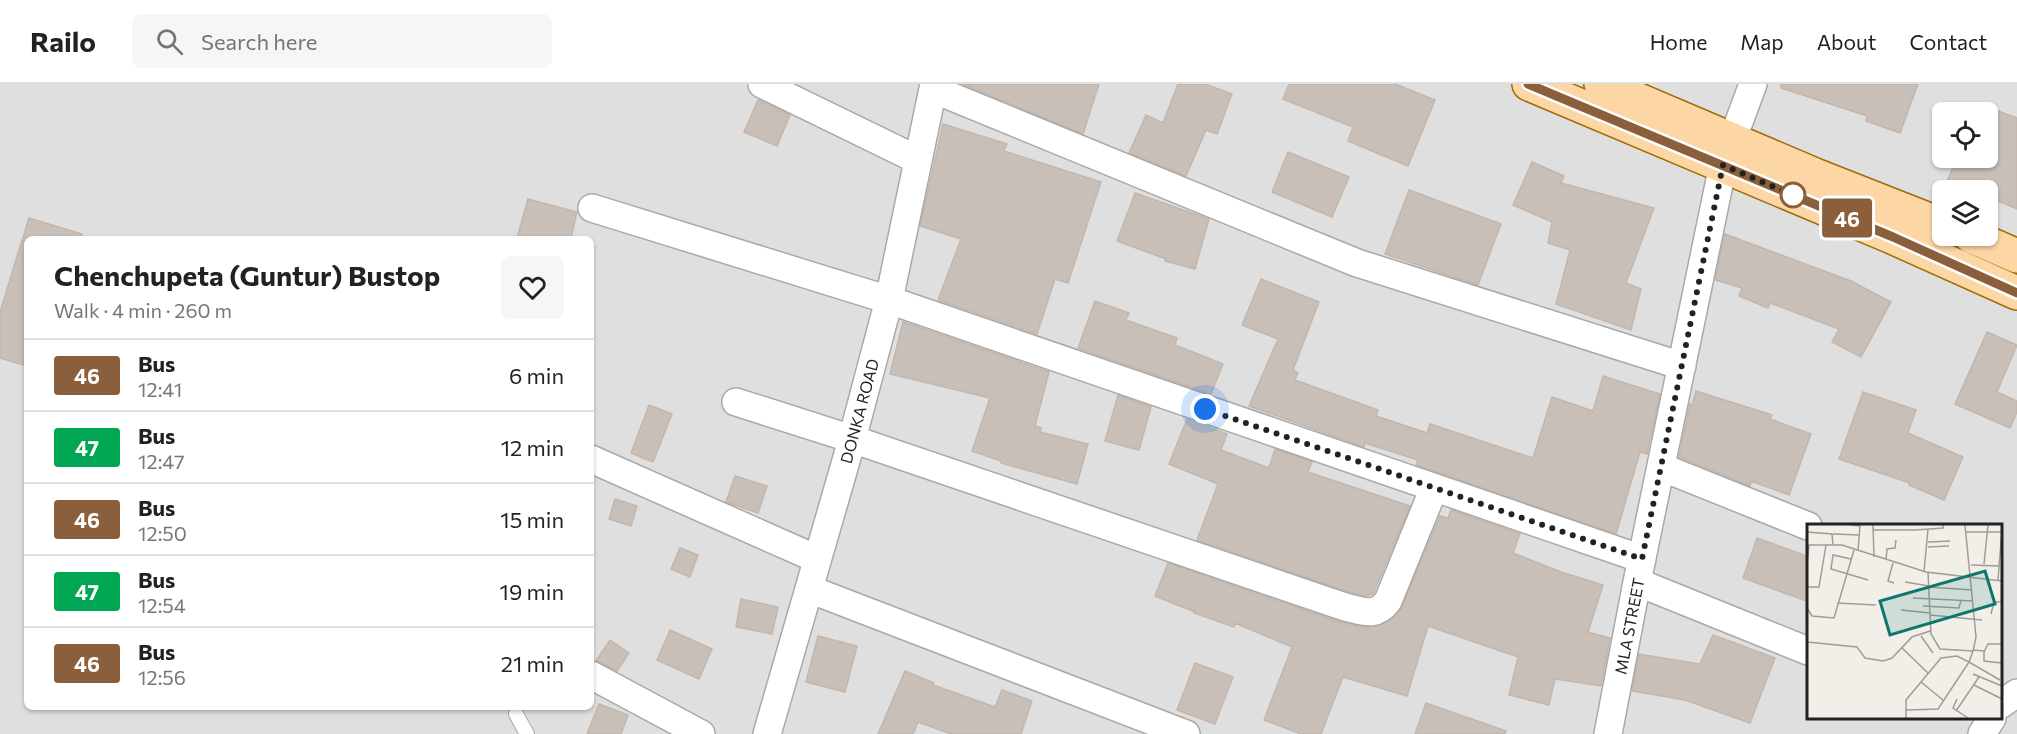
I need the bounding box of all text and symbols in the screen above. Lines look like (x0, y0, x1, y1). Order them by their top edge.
search box (132, 14, 552, 68)
text: Railo (30, 24, 96, 58)
icon: search (153, 25, 186, 58)
text: Search here (201, 28, 317, 55)
text: Home (1650, 29, 1707, 54)
text: Map (1740, 29, 1784, 54)
text: About (1817, 29, 1876, 54)
text: Contact (1909, 29, 1987, 54)
map controls (1932, 102, 1998, 246)
button: locate (1932, 102, 1998, 168)
button: layers (1932, 180, 1998, 246)
unlabelled marker (1780, 182, 1806, 208)
line badge: 46 (1820, 198, 1874, 238)
text: 46 (1834, 206, 1860, 231)
button: heart (501, 256, 564, 319)
text: Chenchupeta (Guntur) Bustop (54, 258, 440, 292)
text: Walk · 4 min · 260 m (54, 298, 232, 322)
text: Bus (138, 350, 175, 377)
street label: DONKA ROAD (836, 357, 882, 465)
text: 6 min (509, 362, 564, 389)
text: 46 (74, 363, 100, 388)
text: 12:41 (138, 377, 182, 401)
your location (1190, 394, 1220, 424)
text: Bus (138, 422, 175, 449)
text: 12 min (501, 434, 564, 461)
text: 47 (75, 435, 99, 460)
text: 12:47 (138, 449, 185, 473)
text: Bus (138, 494, 175, 521)
text: 15 min (500, 506, 564, 533)
text: 46 (74, 507, 100, 532)
text: 12:50 (138, 521, 187, 545)
inset map (1807, 524, 2002, 719)
text: Bus (138, 566, 175, 593)
street label: MLA STREET (1610, 576, 1648, 676)
text: 19 min (500, 578, 564, 605)
text: 47 (75, 579, 99, 604)
text: 12:54 (138, 593, 186, 617)
text: Bus (138, 638, 175, 665)
text: 21 min (501, 650, 564, 677)
text: 46 (74, 651, 100, 676)
text: 12:56 (138, 665, 186, 689)

